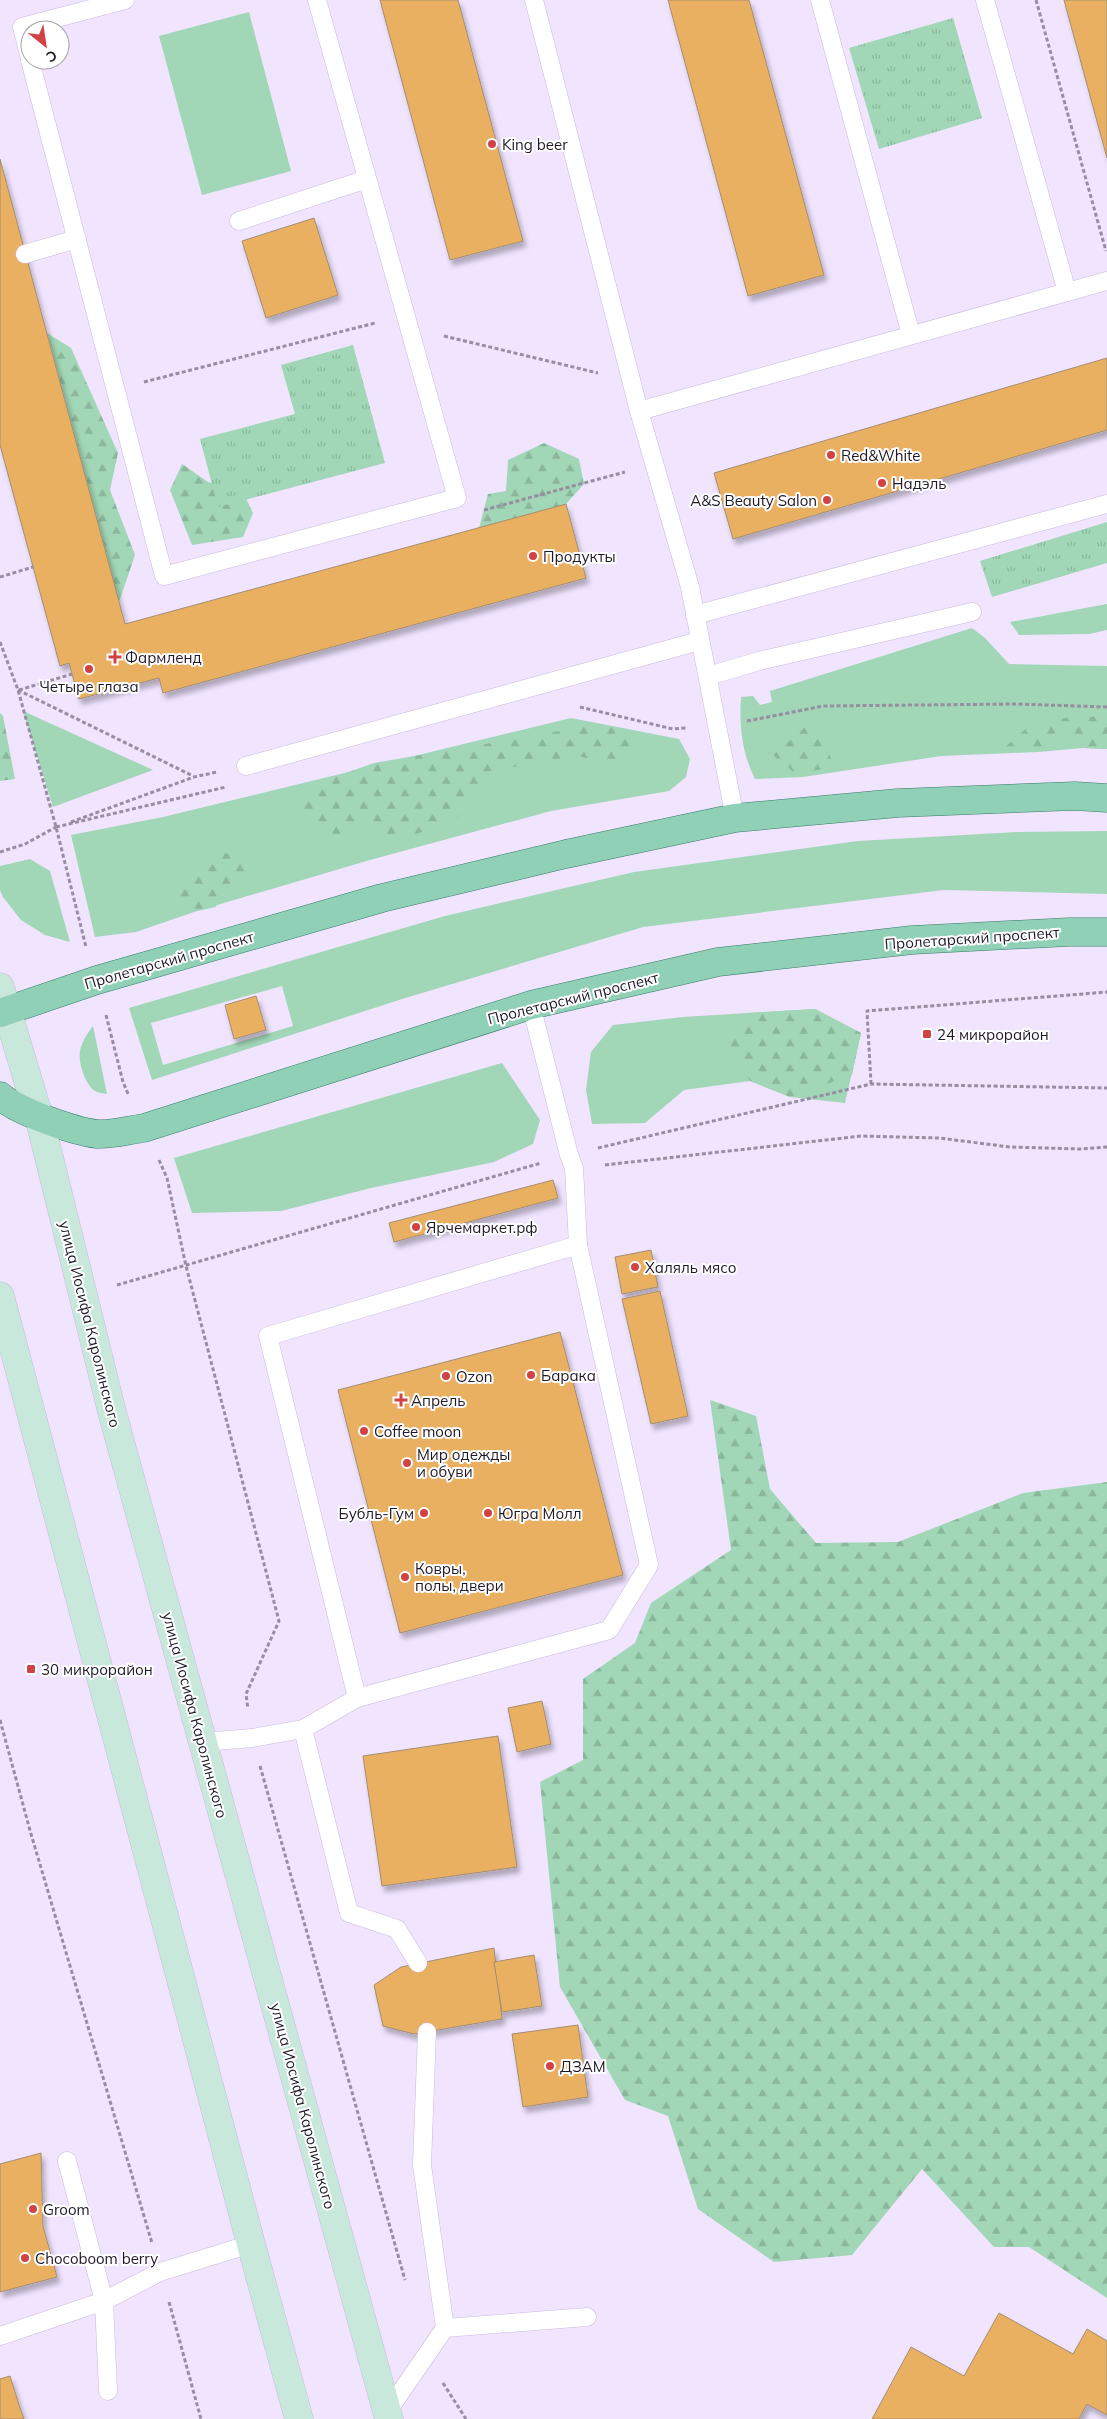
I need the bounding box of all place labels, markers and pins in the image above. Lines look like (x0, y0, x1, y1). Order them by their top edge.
place label: King beer (502, 135, 568, 154)
marker: King beer (486, 138, 498, 150)
place label: Red&White (841, 446, 920, 465)
marker: Red&White (825, 449, 837, 461)
place label: Надэль (892, 474, 946, 493)
marker: Надэль (876, 477, 888, 489)
place label: A&S Beauty Salon (690, 491, 817, 510)
marker: A&S Beauty Salon (821, 494, 833, 506)
place label: Продукты (543, 547, 616, 566)
marker: Продукты (527, 550, 539, 562)
place label: Фармленд (125, 648, 202, 667)
marker: Фармленд (109, 651, 121, 663)
marker: Четыре глаза (83, 663, 95, 675)
place label: Четыре глаза (39, 677, 139, 696)
place label: 24 микрорайон (937, 1025, 1049, 1044)
marker: 24 микрорайон (921, 1028, 933, 1040)
place label: Ярчемаркет.рф (426, 1218, 538, 1237)
marker: Ярчемаркет.рф (410, 1221, 422, 1233)
place label: Халяль мясо (645, 1258, 737, 1277)
marker: Халяль мясо (629, 1261, 641, 1273)
place label: Барака (541, 1366, 596, 1385)
place label: Ozon (456, 1367, 493, 1386)
marker: Барака (525, 1369, 537, 1381)
marker: Ozon (440, 1370, 452, 1382)
place label: Апрель (411, 1391, 465, 1410)
marker: Апрель (395, 1394, 407, 1406)
place label: Coffee moon (374, 1422, 461, 1441)
marker: Coffee moon (358, 1425, 370, 1437)
place label: Мир одежды и обуви (417, 1445, 510, 1481)
marker: Мир одежды и обуви (401, 1457, 413, 1469)
place label: Бубль-Гум (338, 1504, 414, 1523)
place label: Югра Молл (498, 1504, 582, 1523)
marker: Бубль-Гум (418, 1507, 430, 1519)
marker: Югра Молл (482, 1507, 494, 1519)
place label: Ковры, полы, двери (415, 1559, 504, 1595)
marker: Ковры, полы, двери (399, 1571, 411, 1583)
place label: 30 микрорайон (41, 1660, 153, 1679)
marker: 30 микрорайон (25, 1663, 37, 1675)
place label: ДЗАМ (560, 2057, 606, 2076)
marker: ДЗАМ (544, 2060, 556, 2072)
place label: Groom (43, 2200, 90, 2219)
marker: Groom (27, 2203, 39, 2215)
place label: Chocoboom berry (35, 2249, 158, 2268)
marker: Chocoboom berry (19, 2252, 31, 2264)

